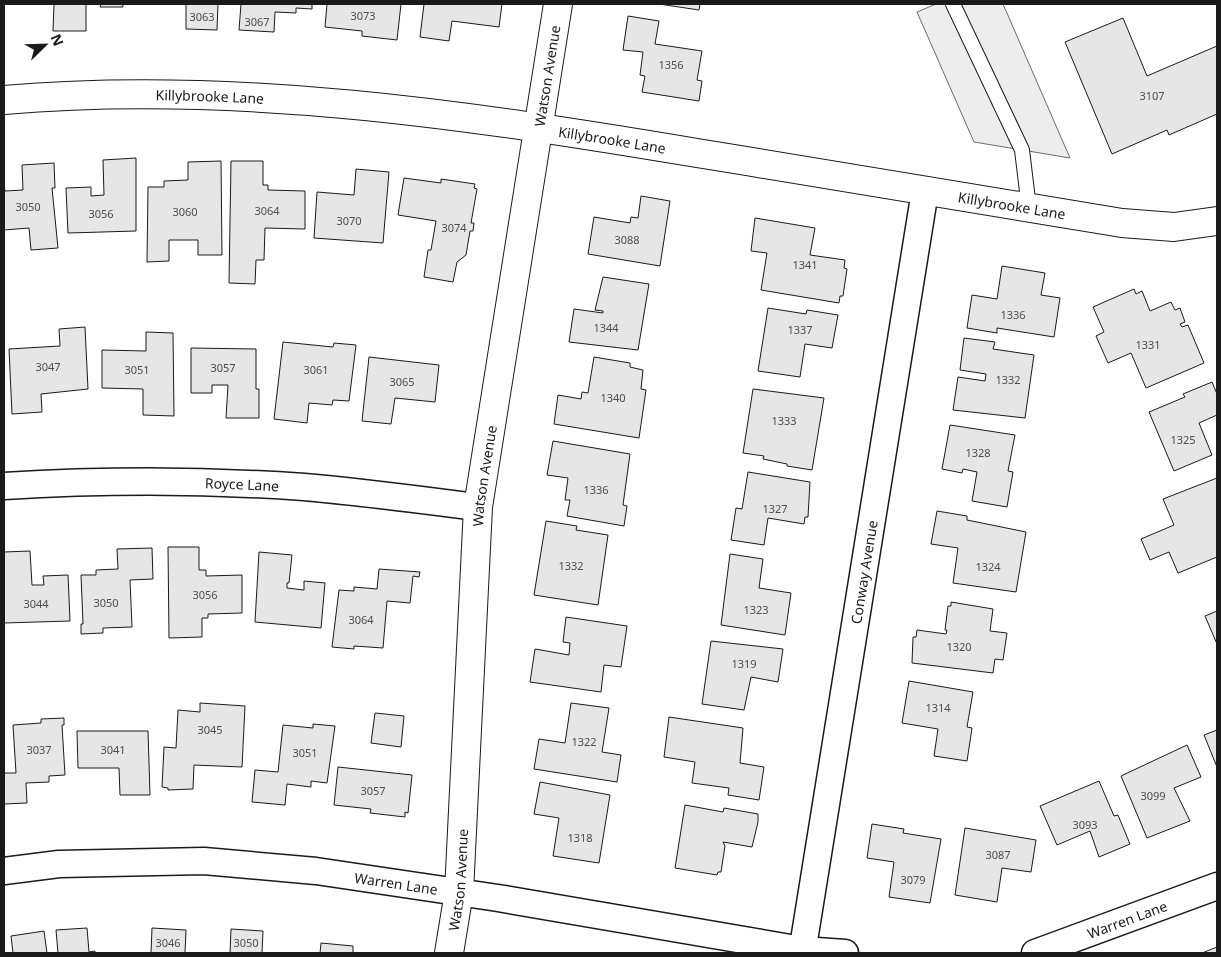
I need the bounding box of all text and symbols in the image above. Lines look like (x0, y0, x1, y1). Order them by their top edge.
house number: 3073 (350, 8, 376, 23)
house number: 3063 (189, 9, 215, 24)
house number: 3067 (244, 14, 270, 29)
north arrow (20, 20, 70, 70)
street label: Watson Avenue (529, 24, 564, 128)
text: N (46, 31, 68, 49)
house number: 1356 (658, 57, 684, 72)
street label: Killybrooke Lane (155, 85, 265, 107)
house number: 3107 (1139, 88, 1165, 103)
street label: Killybrooke Lane (557, 121, 667, 157)
street label: Killybrooke Lane (957, 187, 1067, 223)
house number: 3050 (15, 199, 41, 214)
house number: 3064 (254, 203, 280, 218)
house number: 3060 (172, 204, 198, 219)
house number: 3056 (88, 206, 114, 221)
house number: 3070 (336, 213, 362, 228)
house number: 3074 (441, 220, 467, 235)
house number: 3088 (614, 232, 640, 247)
house number: 1341 (792, 257, 818, 272)
house number: 1336 (1000, 307, 1026, 322)
house number: 1344 (593, 320, 619, 335)
house number: 1337 (787, 322, 813, 337)
house number: 1331 (1135, 337, 1161, 352)
house number: 3047 (35, 359, 61, 374)
house number: 3057 (210, 360, 236, 375)
house number: 3051 (124, 362, 150, 377)
house number: 3061 (303, 362, 329, 377)
house number: 1332 (995, 372, 1021, 387)
house number: 3065 (389, 374, 415, 389)
house number: 1340 (600, 390, 626, 405)
house number: 1333 (771, 413, 797, 428)
street label: Watson Avenue (468, 424, 500, 527)
house number: 1325 (1170, 432, 1196, 447)
house number: 1328 (965, 445, 991, 460)
street label: Royce Lane (205, 473, 280, 495)
house number: 1336 (583, 482, 609, 497)
house number: 1327 (762, 501, 788, 516)
street label: Conway Avenue (846, 519, 881, 625)
house number: 1332 (558, 558, 584, 573)
house number: 1324 (975, 559, 1001, 574)
house number: 3056 (192, 587, 218, 602)
house number: 3050 (93, 595, 119, 610)
house number: 3044 (23, 596, 49, 611)
house number: 1323 (743, 602, 769, 617)
house number: 3064 (348, 612, 374, 627)
house number: 1320 (946, 639, 972, 654)
house number: 1319 (731, 656, 757, 671)
house number: 1314 (925, 700, 951, 715)
house number: 3045 (197, 722, 223, 737)
house number: 1322 (571, 734, 597, 749)
house number: 3037 (26, 742, 52, 757)
house number: 3041 (100, 742, 126, 757)
house number: 3051 (292, 745, 318, 760)
house number: 3057 (360, 783, 386, 798)
house number: 3099 (1140, 788, 1166, 803)
house number: 3093 (1072, 817, 1098, 832)
street label: Watson Avenue (443, 828, 472, 932)
house number: 1318 (567, 830, 593, 845)
house number: 3087 (985, 847, 1011, 862)
street label: Warren Lane (353, 867, 439, 898)
house number: 3079 (900, 872, 926, 887)
street label: Warren Lane (1084, 896, 1170, 943)
house number: 3046 (155, 935, 181, 950)
house number: 3050 (233, 935, 259, 950)

